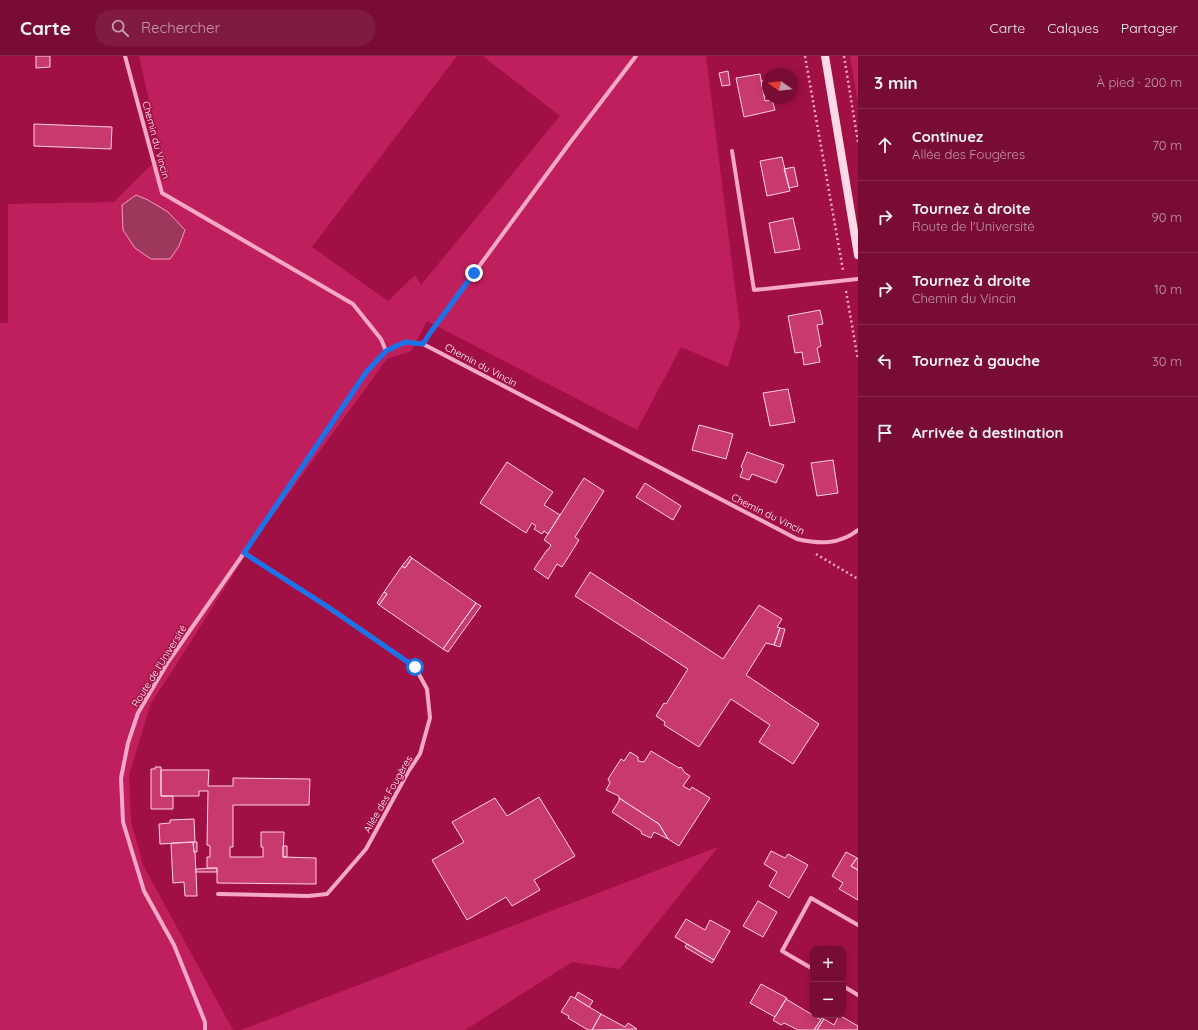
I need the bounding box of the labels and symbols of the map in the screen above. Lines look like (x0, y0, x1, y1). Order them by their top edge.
north arrow (762, 68, 798, 104)
street label: Chemin du Vincin (139, 100, 173, 180)
route end (465, 264, 483, 282)
street label: Chemin du Vincin (443, 340, 519, 390)
street label: Chemin du Vincin (729, 491, 807, 537)
street label: Route de l'Université (128, 622, 190, 709)
route start (406, 658, 424, 676)
street label: Allée des Fougères (361, 753, 416, 835)

